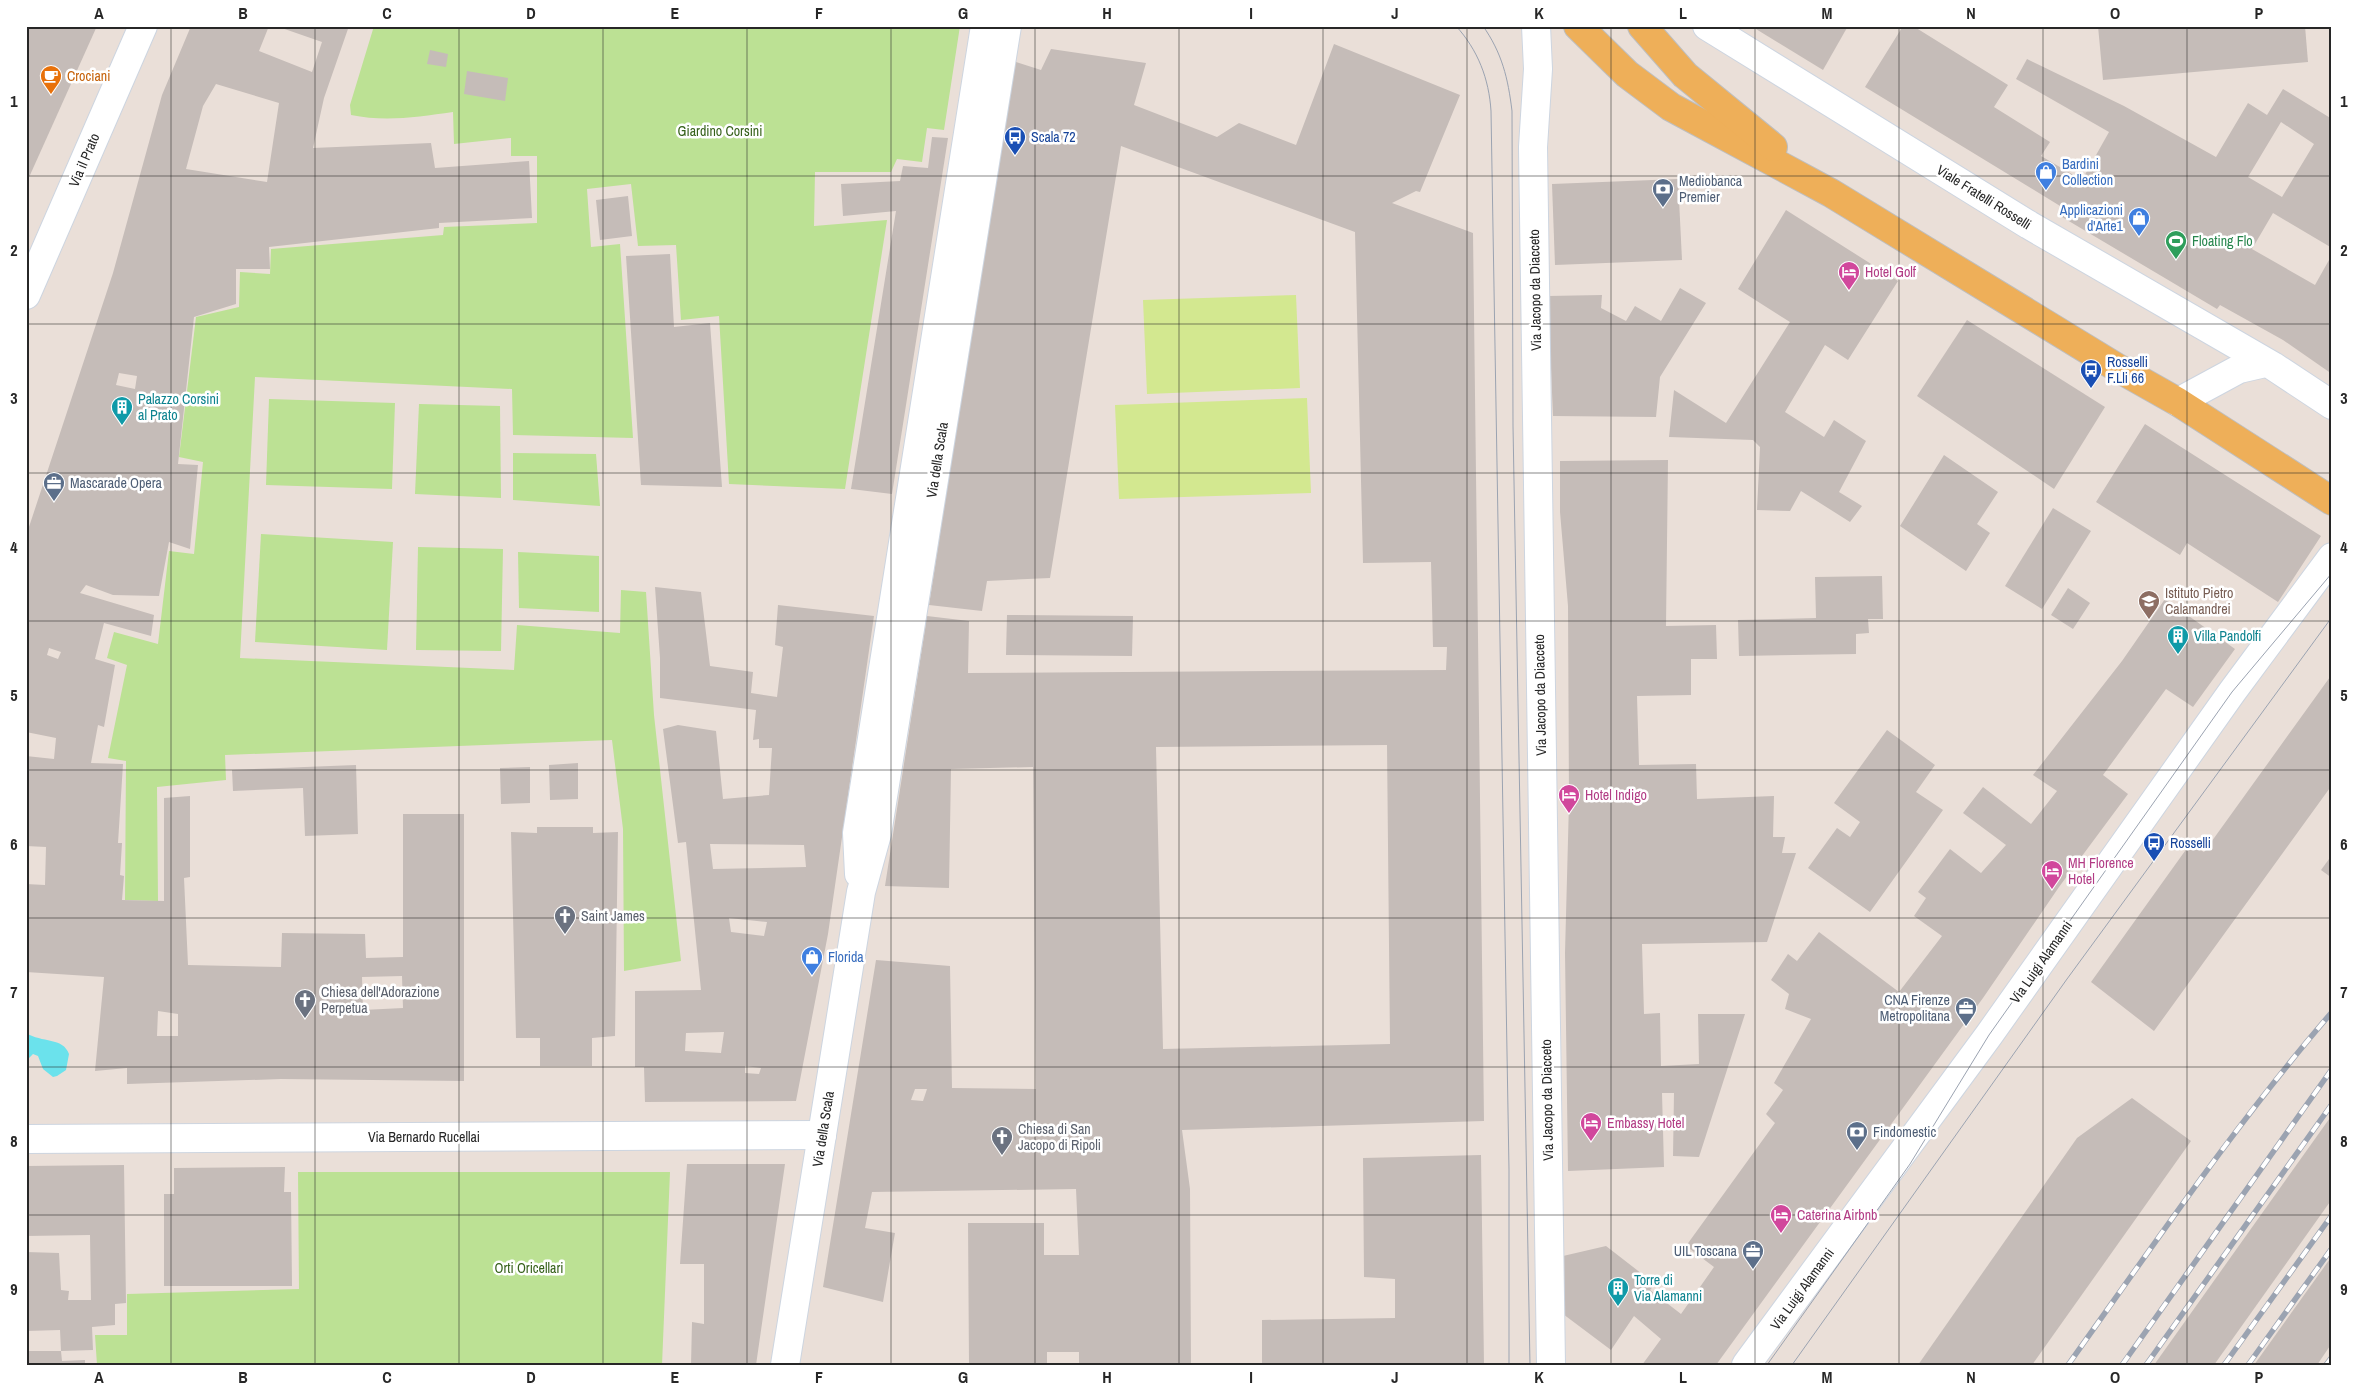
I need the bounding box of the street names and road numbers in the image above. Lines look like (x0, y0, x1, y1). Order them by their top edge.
street label: Via il Prato (65, 130, 103, 190)
street label: Viale Fratelli Rosselli (1933, 161, 2035, 233)
street label: Via Jacopo da Diacceto (1525, 229, 1545, 351)
street label: Via della Scala (922, 420, 952, 499)
street label: Via Jacopo da Diacceto (1530, 634, 1550, 756)
street label: Via Luigi Alamanni (2006, 917, 2076, 1007)
street label: Via Jacopo da Diacceto (1537, 1039, 1557, 1161)
street label: Via della Scala (808, 1089, 838, 1168)
street label: Via Bernardo Rucellai (368, 1128, 480, 1146)
street label: Via Luigi Alamanni (1766, 1245, 1838, 1333)

